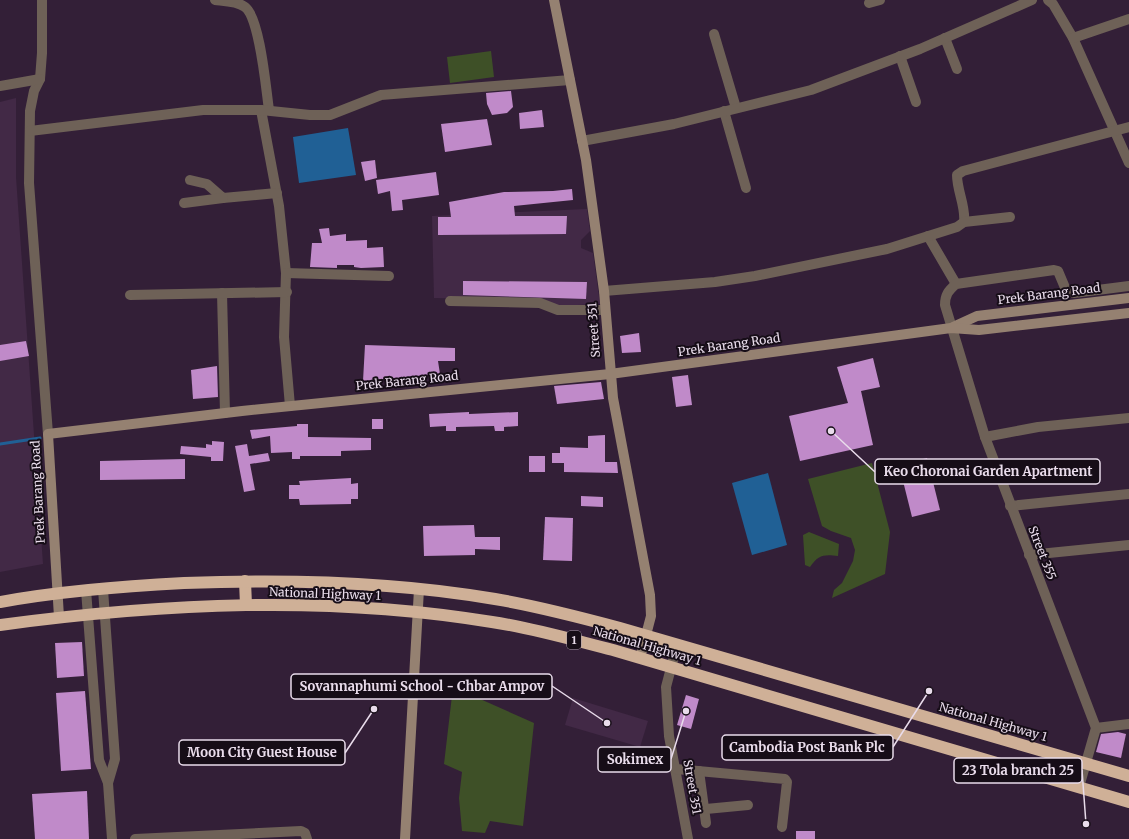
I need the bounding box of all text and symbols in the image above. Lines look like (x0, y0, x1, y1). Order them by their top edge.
street label: Prek Barang Road (997, 280, 1101, 307)
street label: Street 351 (584, 301, 603, 358)
street label: Prek Barang Road (677, 330, 781, 359)
street label: Prek Barang Road (355, 368, 459, 393)
street label: Prek Barang Road (27, 440, 48, 544)
callout: Keo Choronai Garden Apartment (875, 459, 1100, 484)
text: Keo Choronai Garden Apartment (884, 463, 1093, 480)
street label: Street 355 (1025, 524, 1060, 582)
street label: National Highway 1 (269, 584, 382, 603)
street label: National Highway 1 (591, 623, 703, 668)
road number: 1 (567, 631, 581, 649)
callout: Sovannaphumi School - Chbar Ampov (291, 674, 552, 699)
text: Sovannaphumi School - Chbar Ampov (300, 678, 545, 695)
street label: National Highway 1 (937, 699, 1049, 744)
callout: Cambodia Post Bank Plc (722, 735, 893, 760)
text: Cambodia Post Bank Plc (729, 739, 885, 756)
callout: Moon City Guest House (179, 740, 345, 765)
text: Moon City Guest House (187, 744, 337, 761)
callout: Sokimex (598, 747, 671, 772)
text: Sokimex (607, 751, 663, 768)
street label: Street 351 (680, 758, 705, 816)
callout: 23 Tola branch 25 (954, 758, 1082, 783)
text: 23 Tola branch 25 (962, 762, 1074, 779)

